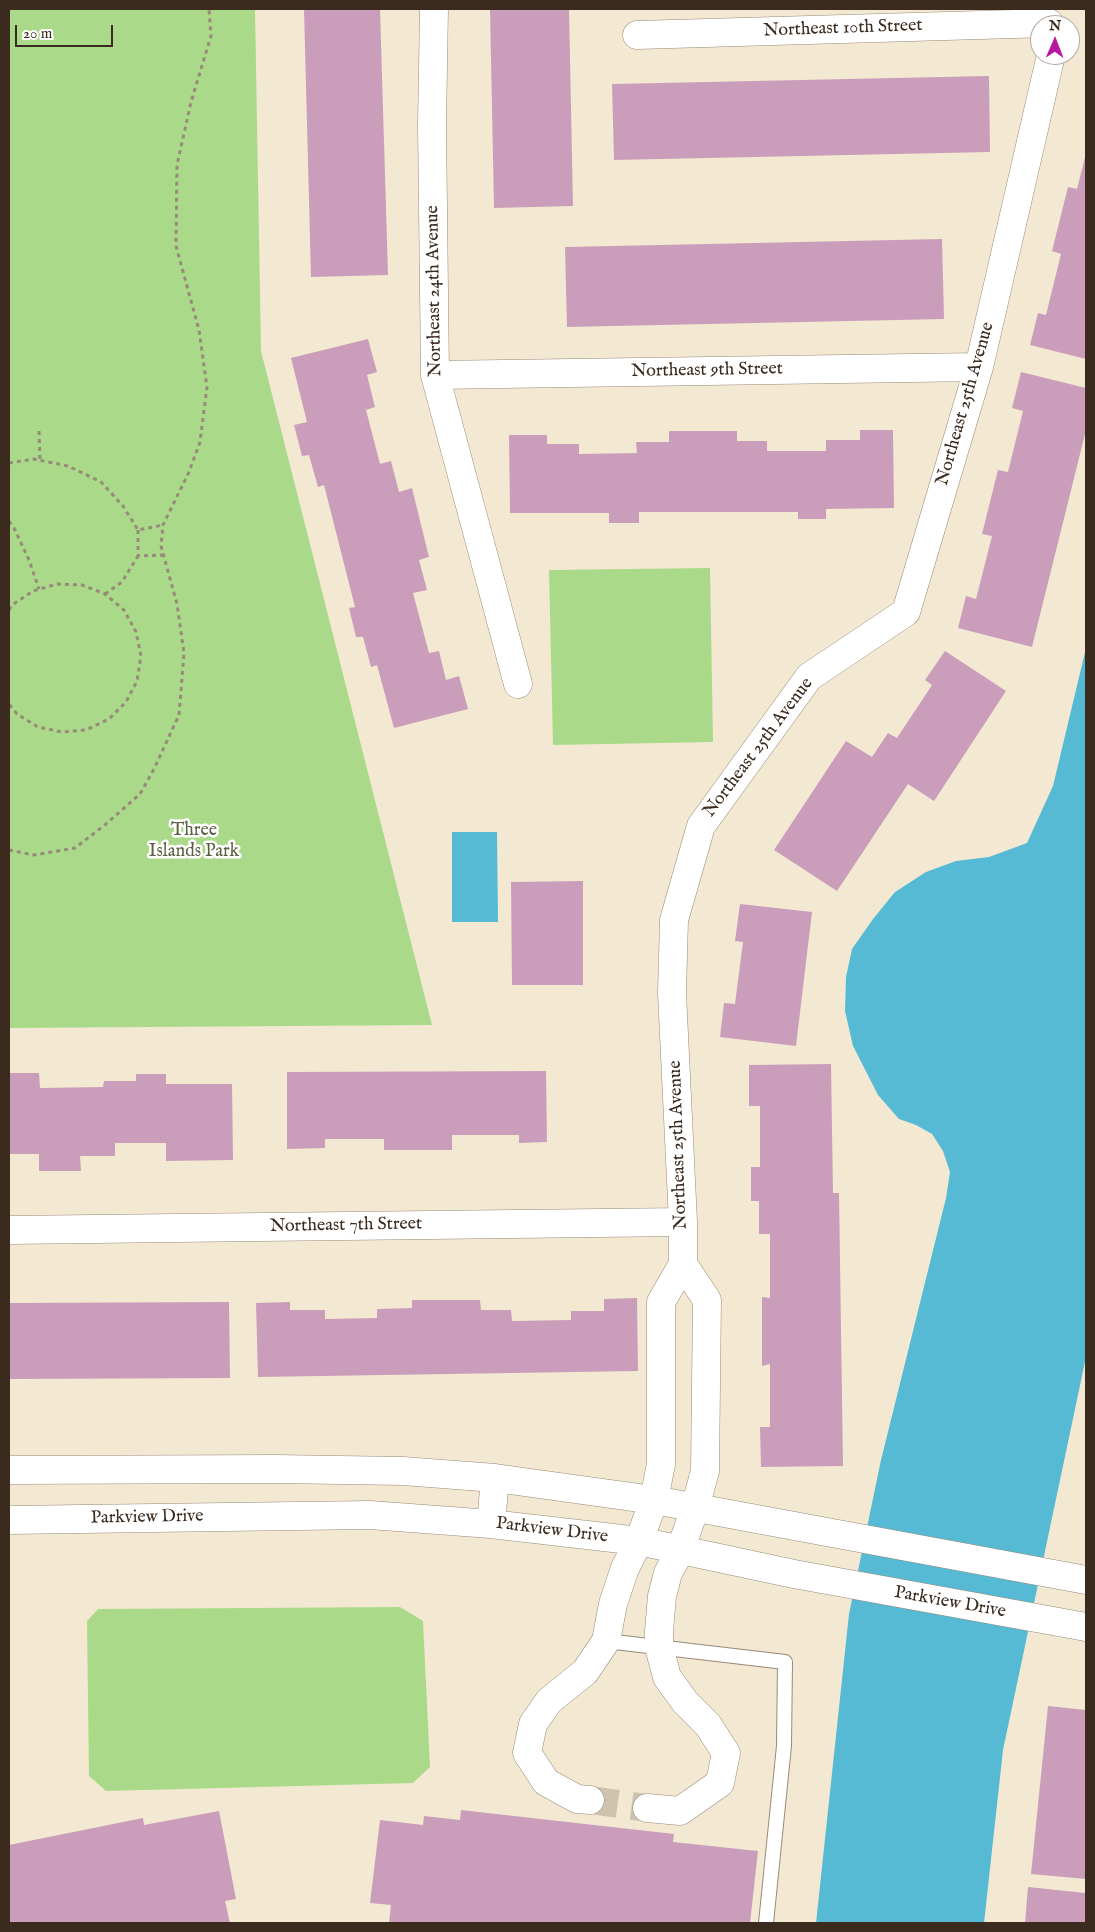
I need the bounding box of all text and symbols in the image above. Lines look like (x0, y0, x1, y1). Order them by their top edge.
scale bar (18, 15, 115, 47)
street label: Northeast 10th Street (763, 15, 923, 43)
north arrow (1030, 15, 1080, 65)
text: N (1049, 17, 1061, 35)
text: 20 m (23, 24, 52, 43)
street label: Northeast 24th Avenue (423, 205, 447, 377)
street label: Northeast 25th Avenue (932, 320, 1000, 488)
street label: Northeast 9th Street (631, 359, 783, 383)
street label: Northeast 25th Avenue (699, 674, 819, 822)
park label: Three Islands Park (149, 820, 239, 862)
street label: Northeast 25th Avenue (665, 1060, 693, 1230)
street label: Northeast 7th Street (270, 1214, 422, 1238)
street label: Parkview Drive (90, 1506, 204, 1530)
street label: Parkview Drive (495, 1513, 609, 1549)
street label: Parkview Drive (893, 1583, 1007, 1623)

